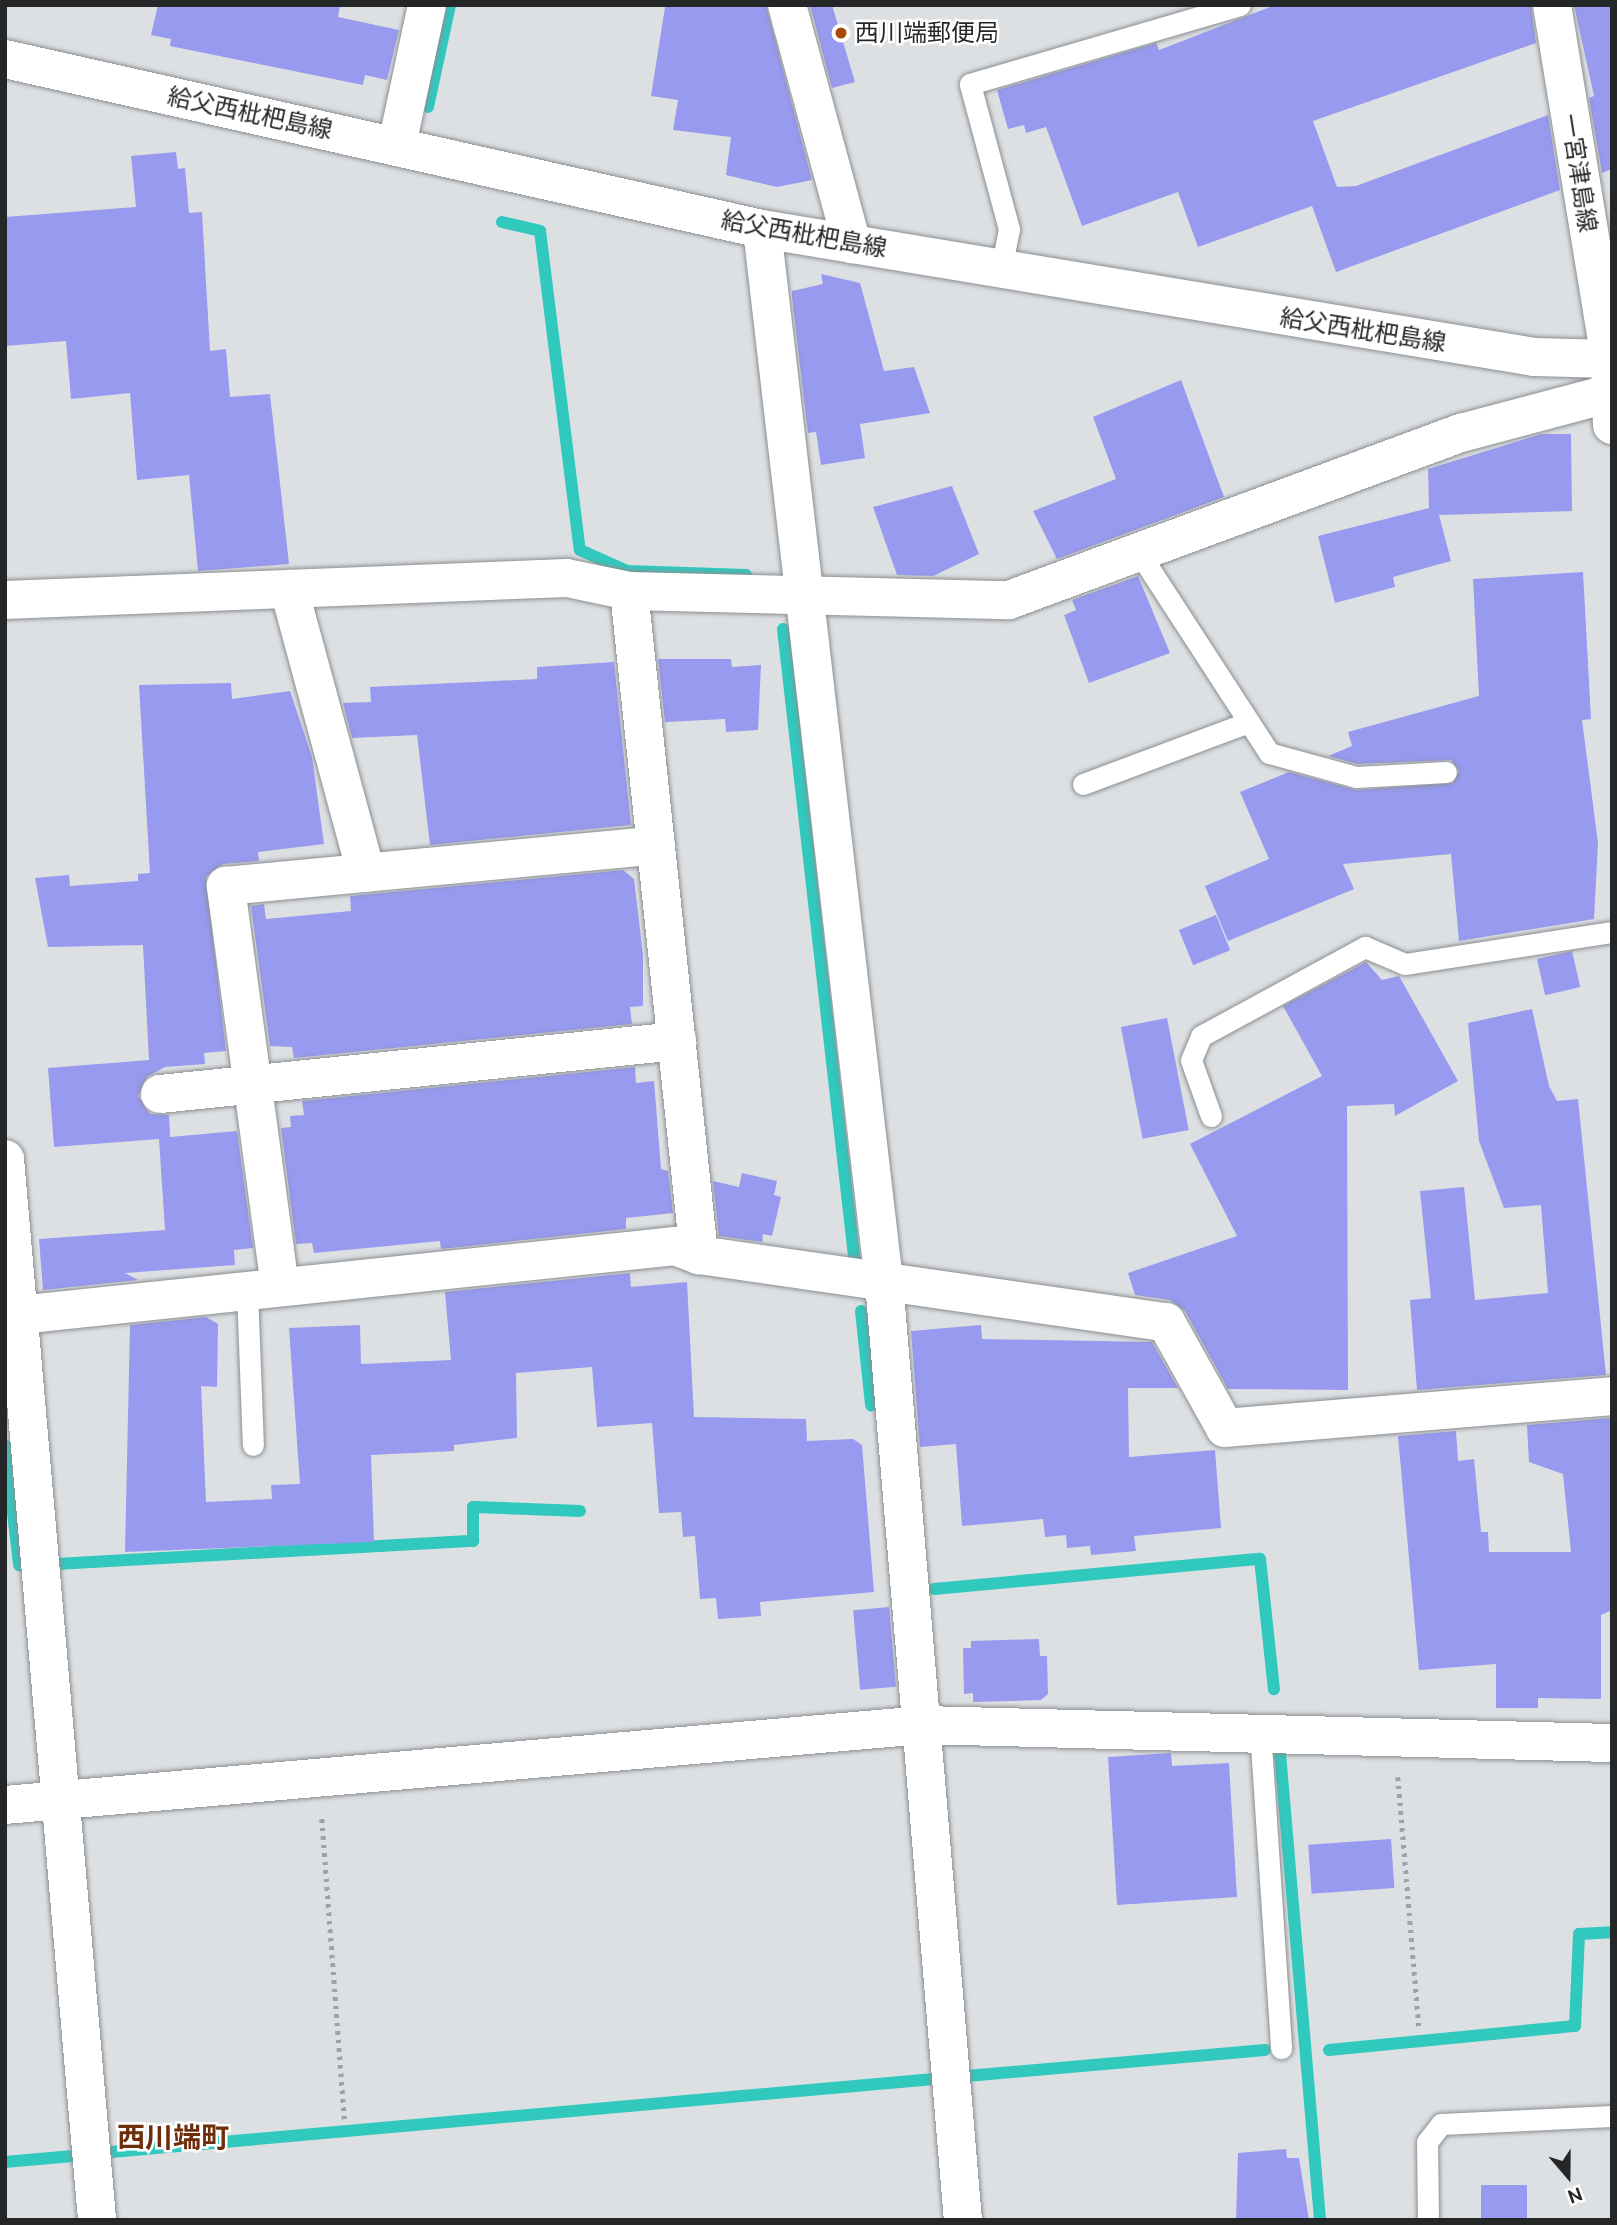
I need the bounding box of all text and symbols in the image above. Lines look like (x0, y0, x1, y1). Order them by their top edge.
place label: 西川端郵便局 (855, 19, 999, 47)
marker: 西川端郵便局 (833, 25, 849, 41)
street label: 給父西枇杷島線 (165, 81, 335, 145)
street label: 一宮津島線 (1555, 111, 1603, 235)
street label: 給父西枇杷島線 (719, 205, 889, 263)
street label: 給父西枇杷島線 (1278, 303, 1448, 357)
district label: 西川端町 (117, 2120, 229, 2154)
north arrow (1533, 2141, 1603, 2211)
text: N (1565, 2183, 1586, 2208)

